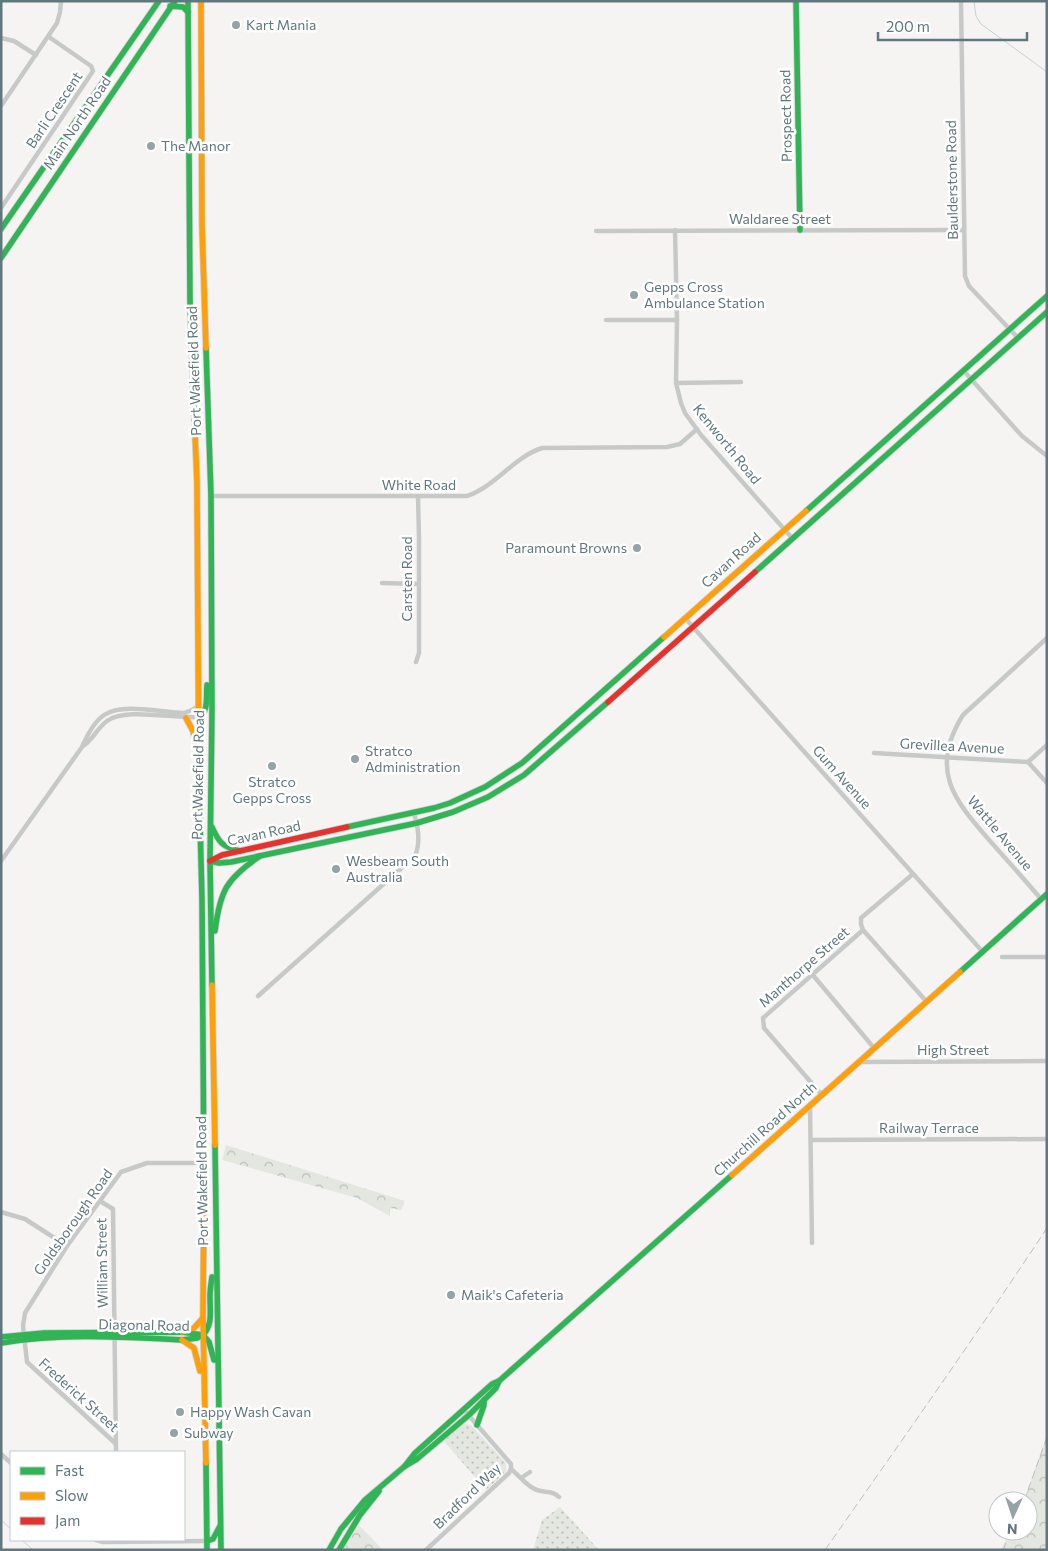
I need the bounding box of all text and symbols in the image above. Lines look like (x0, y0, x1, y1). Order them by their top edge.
scale bar (878, 10, 1027, 42)
place label: Kart Mania (246, 16, 316, 33)
text: 200 m (886, 17, 930, 35)
marker: Kart Mania (230, 19, 242, 31)
street label: Barli Crescent (22, 68, 86, 151)
street label: Prospect Road (776, 70, 795, 162)
street label: Main North Road (39, 73, 114, 172)
street label: Baulderstone Road (942, 120, 961, 240)
place label: The Manor (161, 137, 231, 154)
marker: The Manor (145, 140, 157, 152)
street label: Waldaree Street (729, 210, 831, 227)
place label: Gepps Cross Ambulance Station (644, 278, 765, 311)
marker: Gepps Cross Ambulance Station (628, 289, 640, 301)
street label: Port Wakefield Road (183, 306, 204, 436)
street label: Kenworth Road (690, 400, 765, 487)
street label: White Road (382, 476, 456, 493)
street label: Cavan Road (697, 528, 764, 591)
street label: Carsten Road (398, 536, 415, 622)
place label: Paramount Browns (505, 539, 627, 556)
marker: Paramount Browns (631, 542, 643, 554)
street label: Port Wakefield Road (188, 710, 207, 840)
street label: Grevillea Avenue (899, 734, 1005, 757)
street label: Gum Avenue (809, 741, 875, 812)
place label: Stratco Administration (365, 742, 460, 775)
marker: Stratco Administration (349, 753, 361, 765)
marker: Stratco Gepps Cross (266, 760, 278, 772)
place label: Stratco Gepps Cross (232, 773, 312, 806)
street label: Wattle Avenue (964, 792, 1037, 874)
street label: Cavan Road (226, 816, 302, 849)
place label: Wesbeam South Australia (346, 852, 449, 885)
marker: Wesbeam South Australia (330, 863, 342, 875)
street label: Manthorpe Street (755, 923, 853, 1011)
street label: High Street (917, 1041, 989, 1058)
street label: Churchill Road North (710, 1078, 820, 1179)
street label: Port Wakefield Road (192, 1116, 211, 1246)
street label: Railway Terrace (879, 1119, 979, 1136)
street label: Goldsborough Road (30, 1165, 116, 1278)
street label: William Street (92, 1217, 111, 1308)
place label: Maik's Cafeteria (461, 1286, 564, 1303)
marker: Maik's Cafeteria (445, 1289, 457, 1301)
street label: Diagonal Road (98, 1315, 190, 1334)
street label: Frederick Street (36, 1354, 123, 1435)
place label: Happy Wash Cavan (190, 1403, 311, 1420)
marker: Happy Wash Cavan (174, 1406, 186, 1418)
place label: Subway (184, 1424, 234, 1441)
marker: Subway (168, 1427, 180, 1439)
legend (10, 1451, 185, 1541)
street label: Bradford Way (429, 1459, 504, 1532)
text: Fast (55, 1461, 84, 1479)
text: Slow (55, 1486, 88, 1504)
north arrow (988, 1491, 1038, 1541)
text: Jam (55, 1511, 80, 1529)
text: N (1007, 1521, 1018, 1538)

